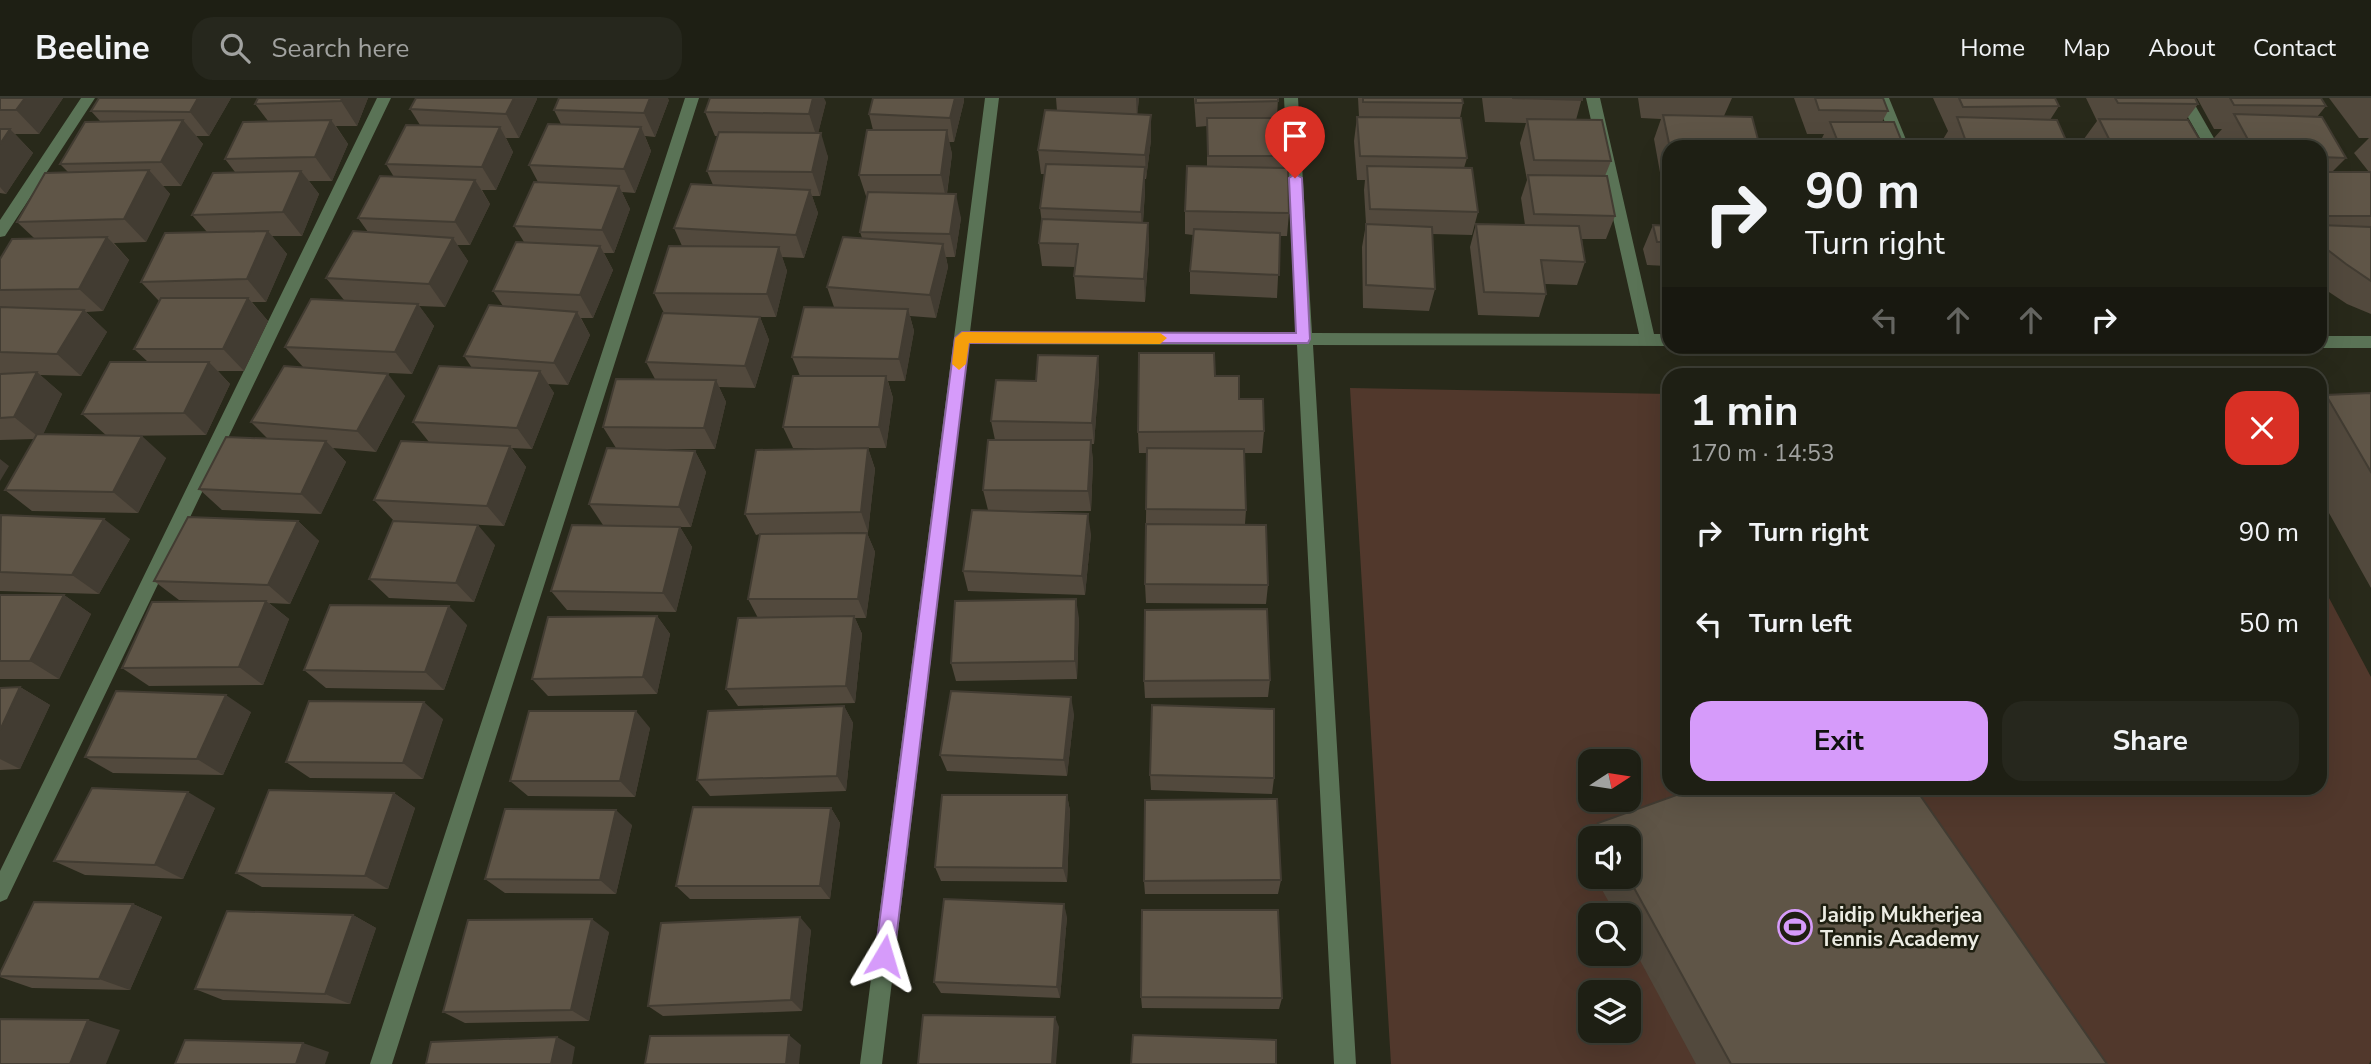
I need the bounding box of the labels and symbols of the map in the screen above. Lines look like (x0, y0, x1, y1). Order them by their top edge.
pin (1265, 106, 1325, 178)
north arrow (1578, 749, 1642, 812)
place label: Jaidip Mukherjea Tennis Academy (1819, 901, 1982, 953)
sports icon: Jaidip Mukherjea Tennis Academy (1776, 908, 1814, 946)
position arrow (847, 919, 921, 993)

